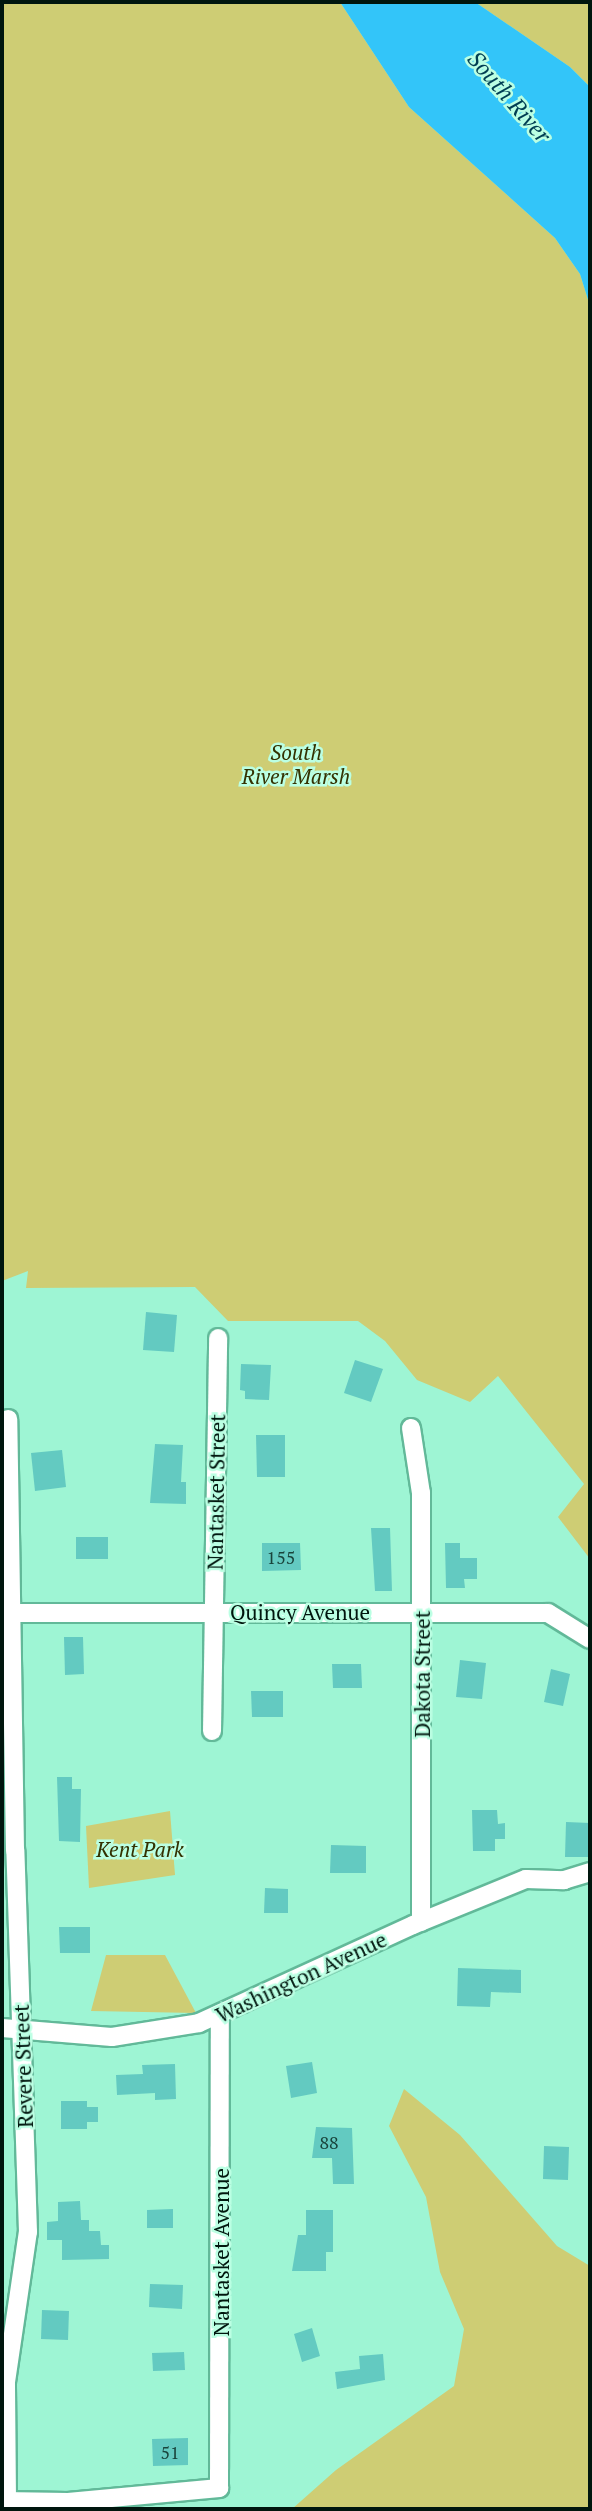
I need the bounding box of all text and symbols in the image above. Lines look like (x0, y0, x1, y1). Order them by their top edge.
water label: South River (462, 46, 556, 148)
park label: South River Marsh (242, 739, 350, 789)
street label: Nantasket Street (202, 1414, 230, 1570)
house number: 155 (267, 1546, 295, 1568)
street label: Quincy Avenue (230, 1599, 370, 1625)
street label: Dakota Street (409, 1611, 435, 1737)
park label: Kent Park (96, 1836, 184, 1862)
street label: Washington Avenue (211, 1926, 391, 2028)
street label: Revere Street (8, 2004, 38, 2128)
house number: 88 (319, 2131, 339, 2153)
street label: Nantasket Avenue (208, 2168, 234, 2336)
house number: 51 (160, 2441, 180, 2463)

